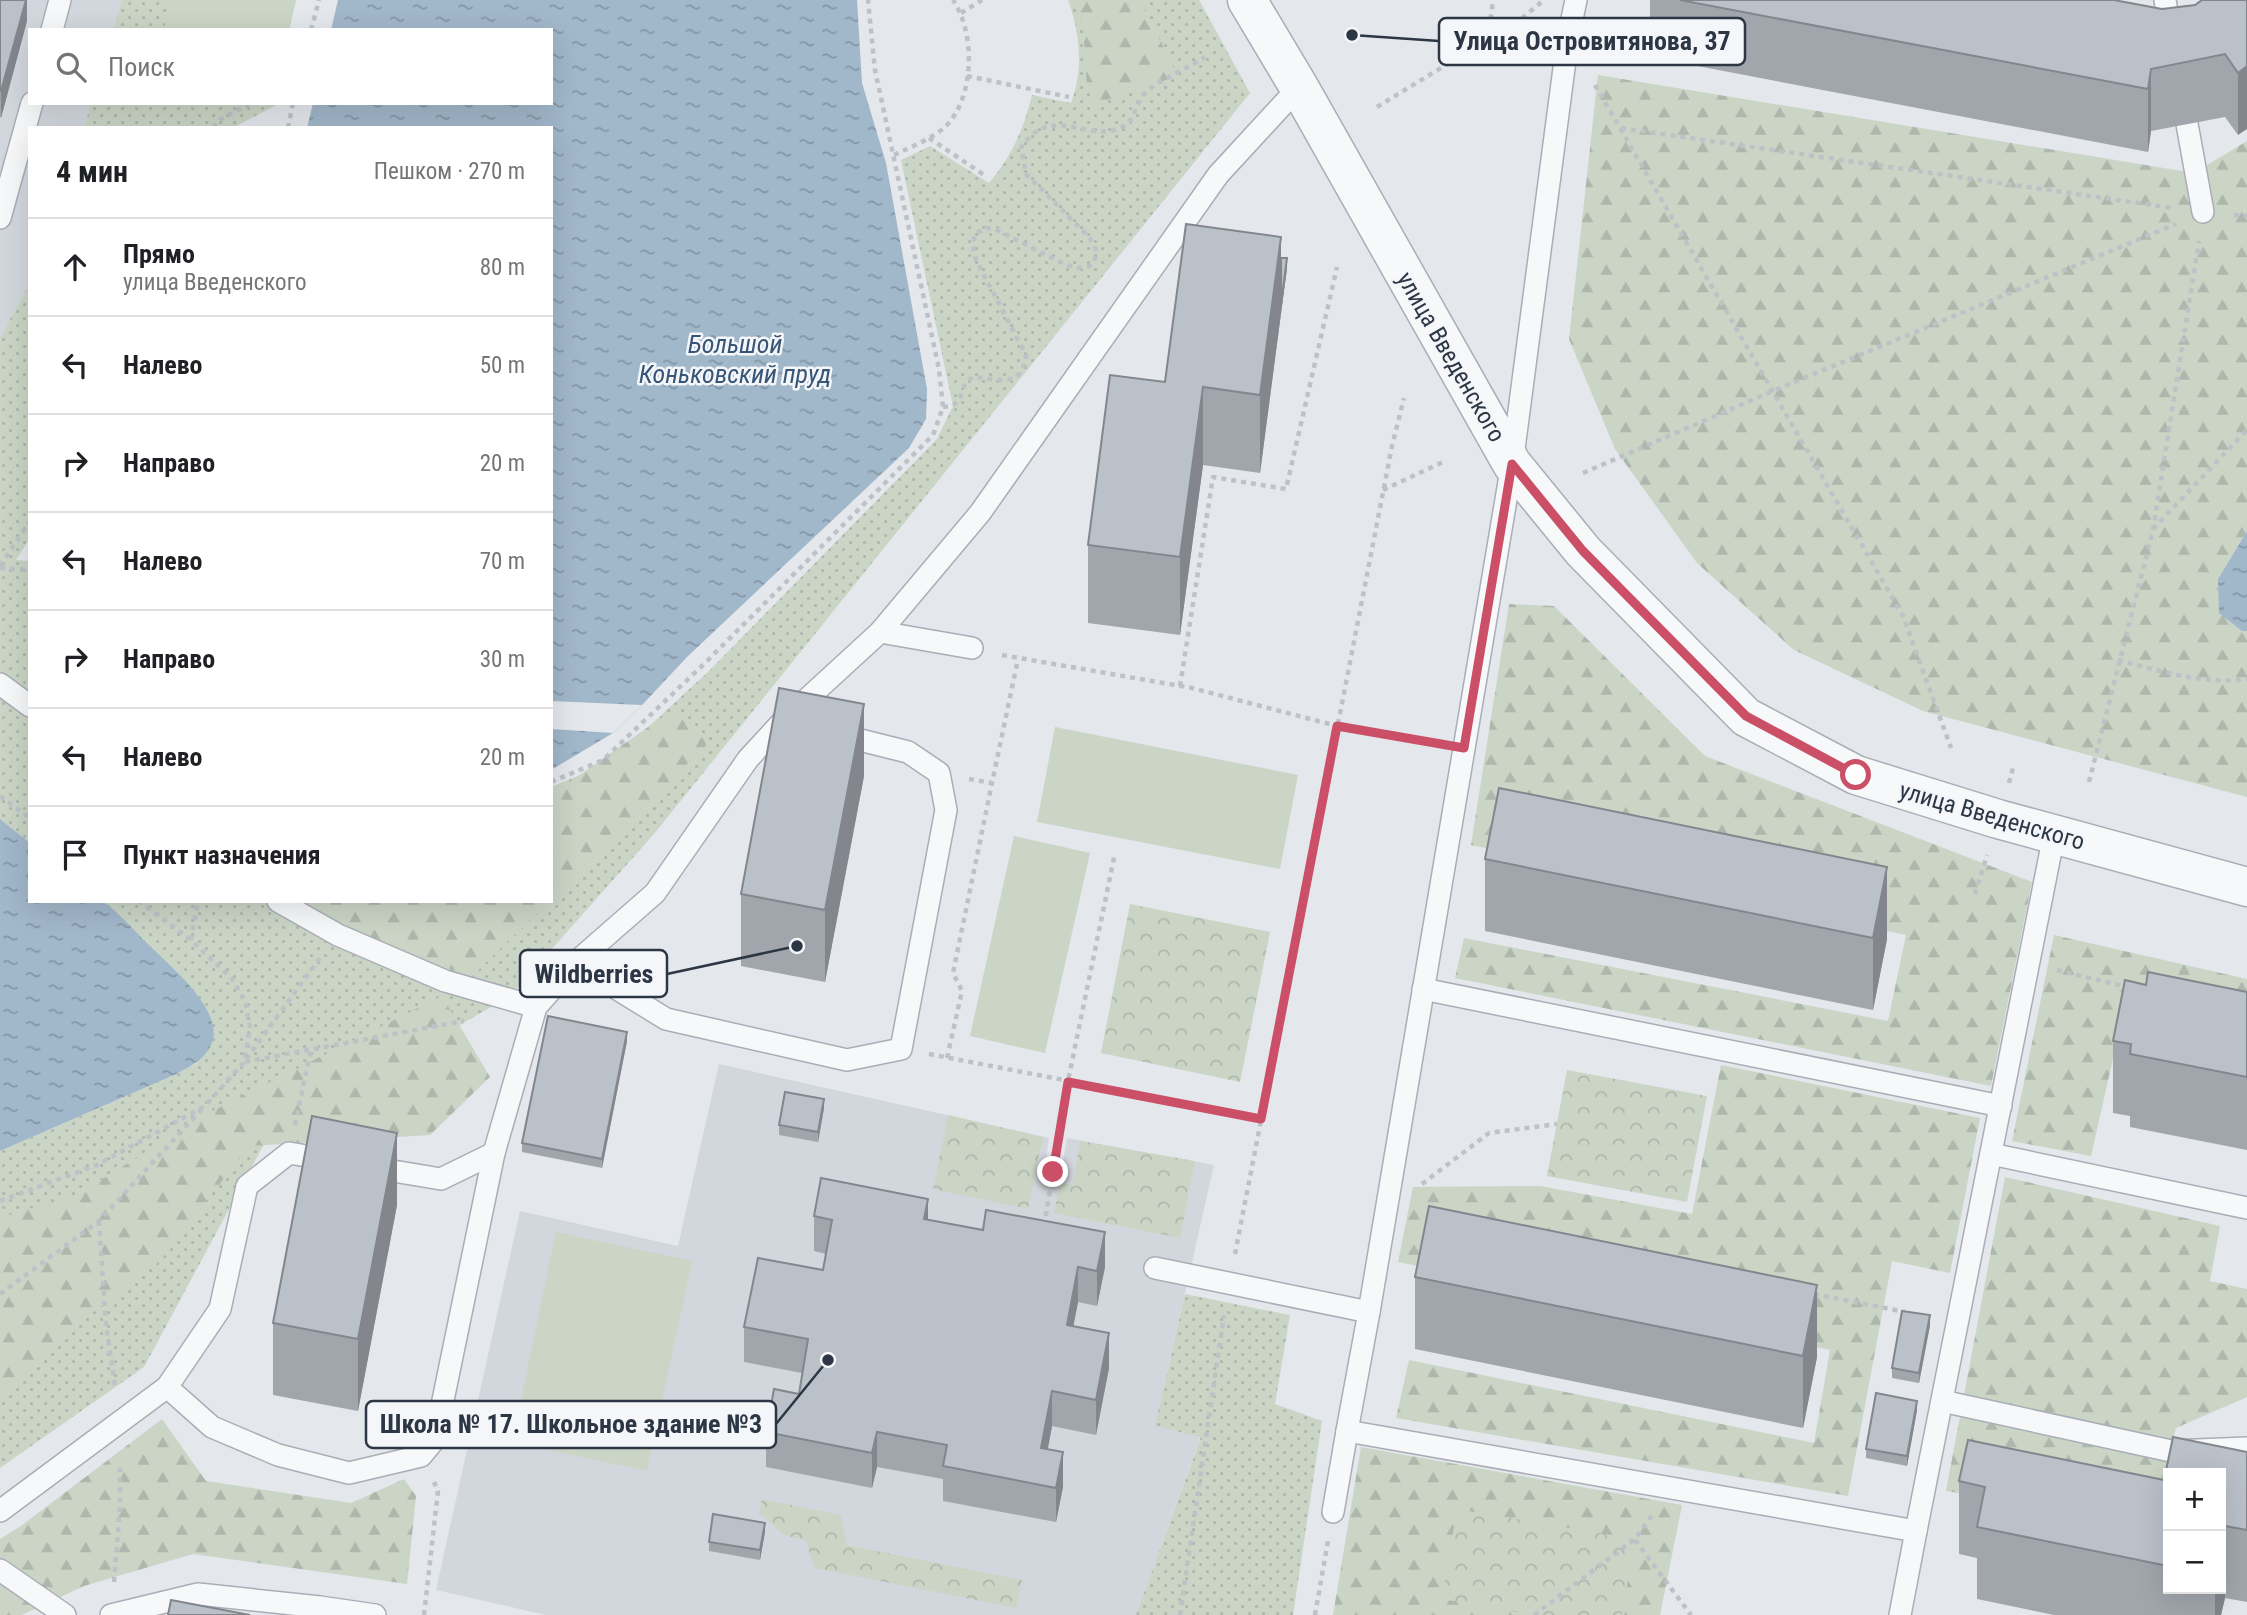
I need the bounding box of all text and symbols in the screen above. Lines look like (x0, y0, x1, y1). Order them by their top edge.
callout: Улица Островитянова, 37 (1439, 18, 1745, 65)
text: Улица Островитянова, 37 (1453, 26, 1731, 56)
search box (28, 28, 553, 105)
icon: search (52, 48, 90, 86)
text: Поиск (108, 52, 175, 82)
text: 4 мин (56, 154, 128, 189)
text: Пешком · 270 m (374, 158, 525, 185)
text: Прямо (123, 239, 195, 269)
icon: ahead (56, 248, 94, 286)
text: 80 m (480, 254, 525, 281)
street label: улица Введенского (1391, 267, 1511, 447)
text: улица Введенского (123, 269, 307, 296)
water label: Большой Коньковский пруд (639, 329, 831, 389)
icon: left (56, 346, 94, 384)
text: Налево (123, 350, 203, 380)
text: 50 m (480, 352, 525, 379)
icon: right (56, 444, 94, 482)
text: Направо (123, 448, 215, 478)
text: 20 m (480, 450, 525, 477)
icon: left (56, 542, 94, 580)
text: Налево (123, 546, 203, 576)
text: 70 m (480, 548, 525, 575)
icon: right (56, 640, 94, 678)
text: Направо (123, 644, 215, 674)
text: 30 m (480, 646, 525, 673)
icon: left (56, 738, 94, 776)
text: Налево (123, 742, 203, 772)
text: 20 m (480, 744, 525, 771)
route start (1840, 759, 1871, 790)
street label: улица Введенского (1896, 776, 2088, 856)
icon: arrive (56, 836, 94, 874)
text: Пункт назначения (123, 840, 321, 870)
callout: Wildberries (520, 950, 667, 997)
text: Wildberries (535, 959, 653, 989)
route end (1037, 1156, 1068, 1187)
callout: Школа № 17. Школьное здание №3 (366, 1401, 776, 1448)
text: Школа № 17. Школьное здание №3 (380, 1409, 762, 1439)
map controls (2163, 1468, 2226, 1594)
button: + (2163, 1468, 2226, 1531)
button: − (2163, 1531, 2226, 1594)

